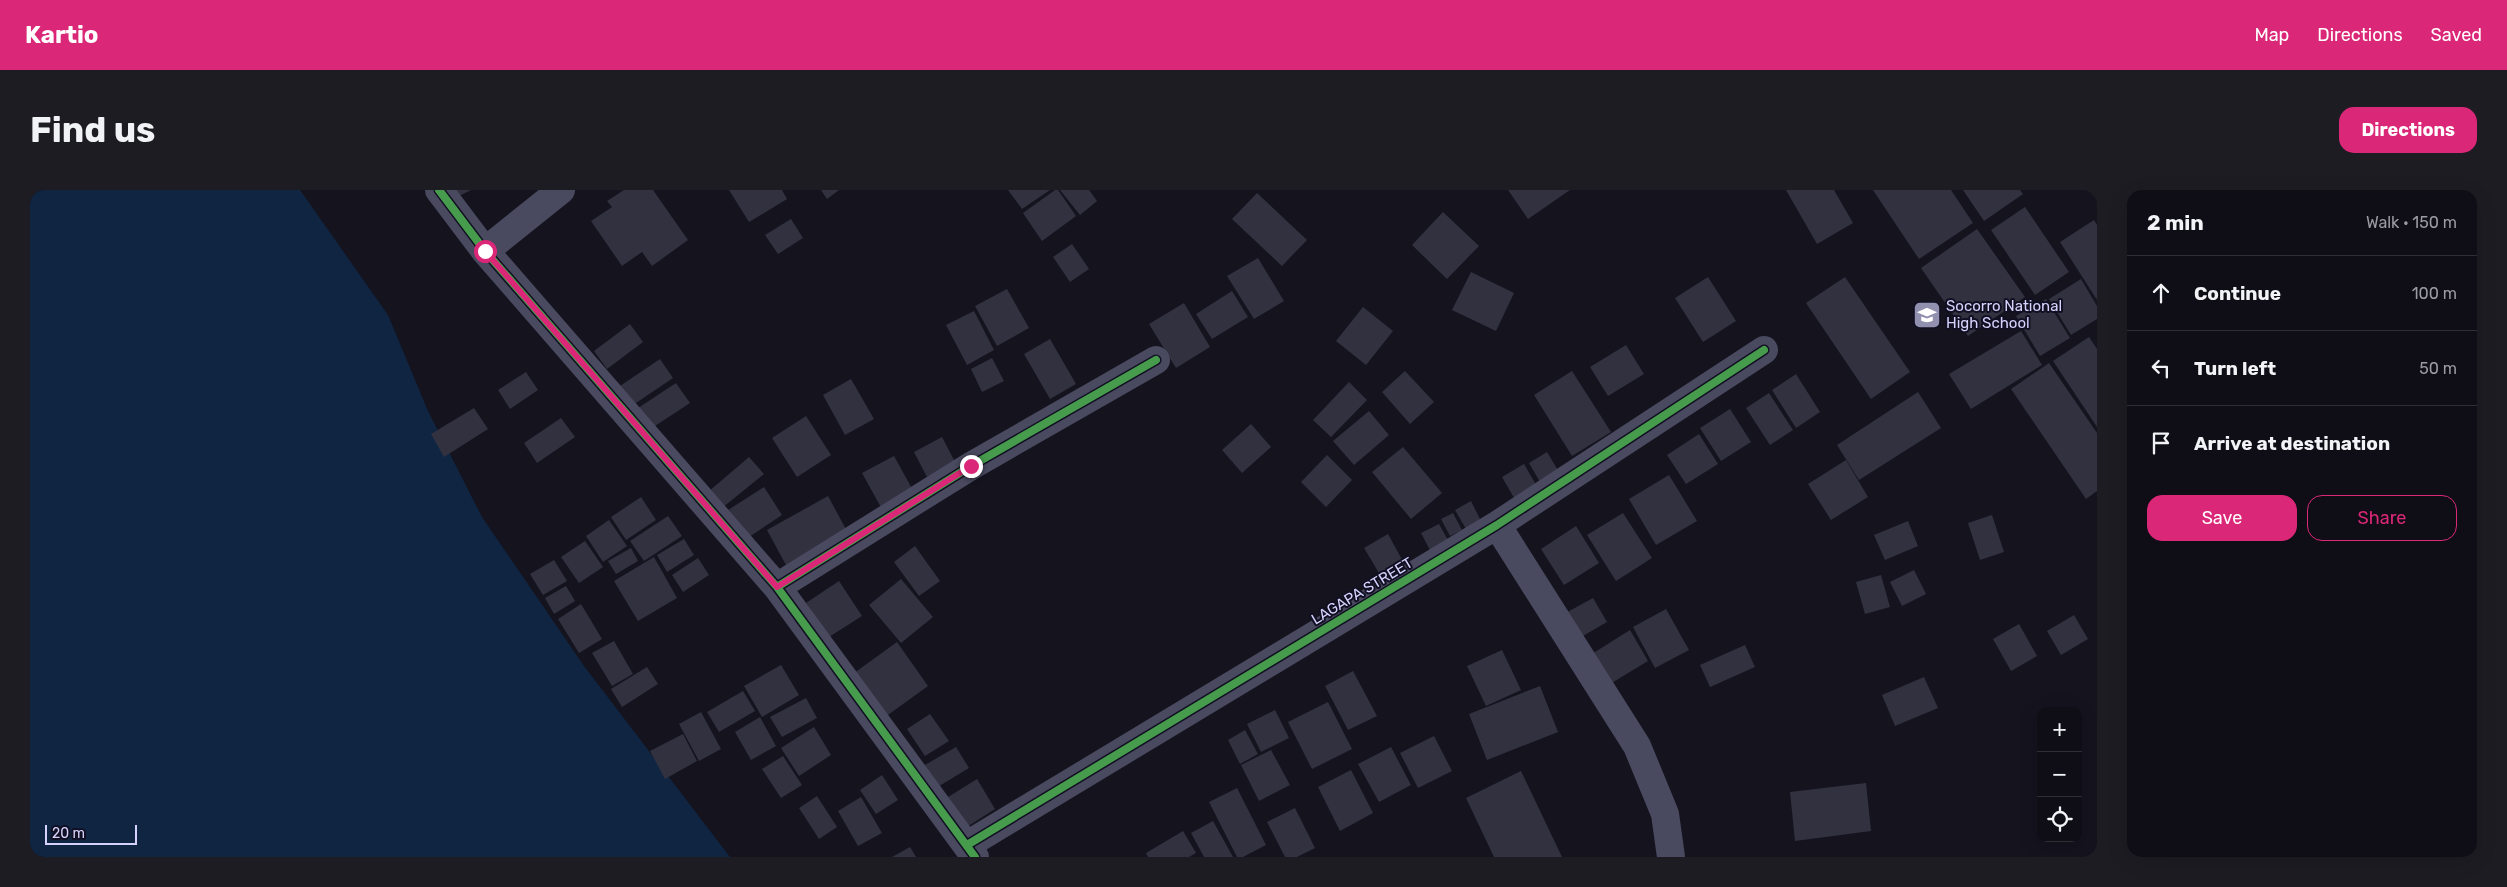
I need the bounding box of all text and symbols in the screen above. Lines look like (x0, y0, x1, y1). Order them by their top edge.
text: Kartio (25, 21, 99, 49)
text: Map (2254, 24, 2289, 46)
text: Directions (2317, 24, 2403, 46)
text: Saved (2431, 24, 2482, 46)
button: Directions (2339, 107, 2477, 153)
text: Find us (30, 109, 155, 151)
text: 2 min (2147, 210, 2204, 235)
text: Walk · 150 m (2366, 213, 2457, 232)
route start (474, 240, 497, 263)
icon: ahead (2147, 279, 2175, 307)
text: Continue (2194, 282, 2281, 305)
text: 100 m (2412, 284, 2457, 303)
place label: Socorro National High School (1946, 297, 2062, 332)
school or university icon: Socorro National High School (1912, 300, 1942, 330)
icon: left (2147, 354, 2175, 382)
text: Turn left (2194, 357, 2276, 380)
text: 50 m (2419, 359, 2457, 378)
icon: arrive (2147, 429, 2175, 457)
text: Arrive at destination (2194, 432, 2390, 455)
route end (960, 455, 983, 478)
button: Save (2147, 495, 2297, 541)
button: Share (2307, 495, 2457, 541)
street label: LAGAPA STREET (1308, 553, 1416, 628)
map controls (2037, 707, 2082, 842)
button: + (2037, 707, 2082, 752)
button: − (2037, 752, 2082, 797)
button: locate (2037, 797, 2082, 842)
scale bar (45, 822, 138, 845)
text: 20 m (52, 825, 85, 842)

